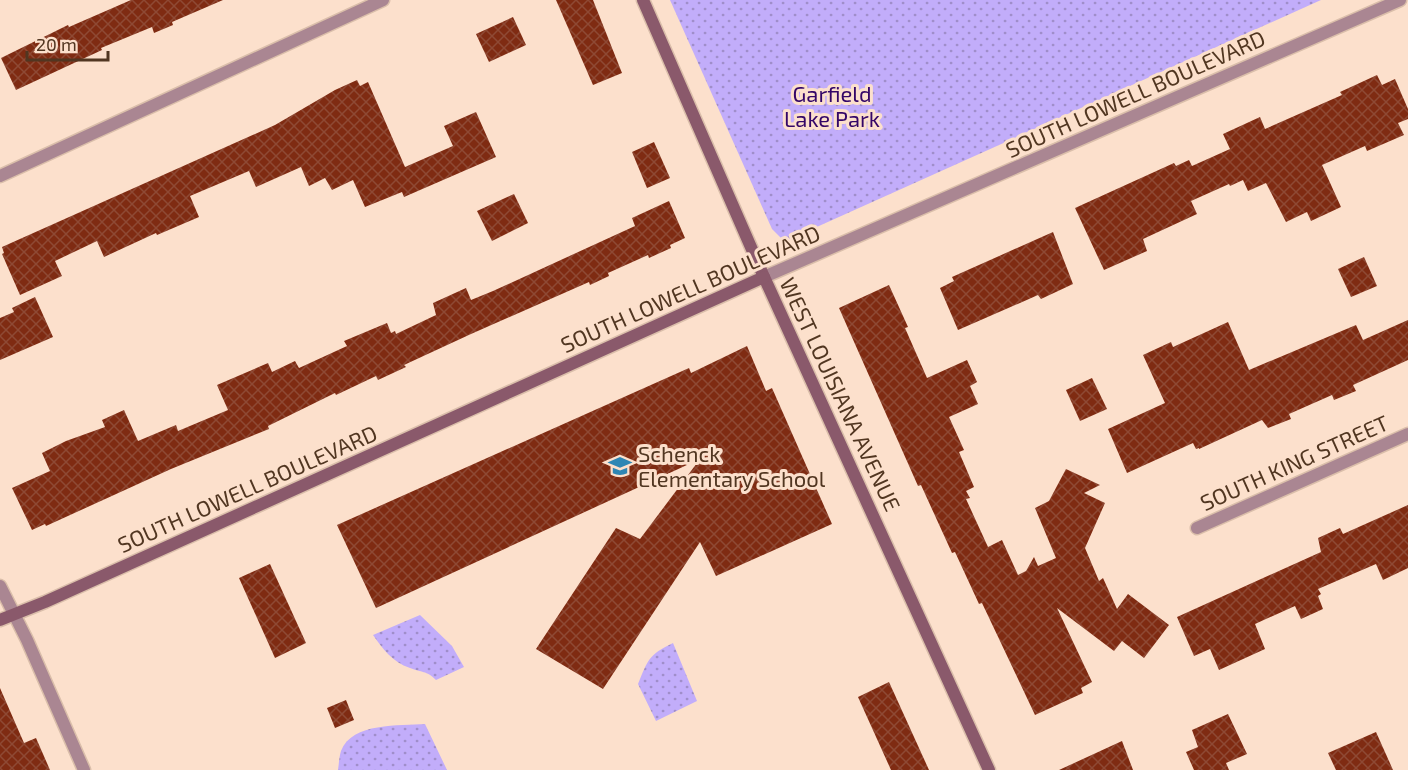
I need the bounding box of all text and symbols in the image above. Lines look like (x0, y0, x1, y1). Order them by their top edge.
scale bar (27, 24, 108, 62)
street label: SOUTH LOWELL BOULEVARD (1001, 24, 1269, 162)
text: 20 m (36, 33, 77, 55)
park label: Garfield Lake Park (784, 80, 880, 131)
street label: SOUTH LOWELL BOULEVARD (556, 219, 824, 357)
street label: WEST LOUISIANA AVENUE (775, 273, 907, 515)
street label: SOUTH KING STREET (1196, 409, 1392, 515)
street label: SOUTH LOWELL BOULEVARD (113, 419, 381, 557)
place label: Schenck Elementary School (638, 440, 826, 491)
school or university icon: Schenck Elementary School (607, 453, 633, 479)

